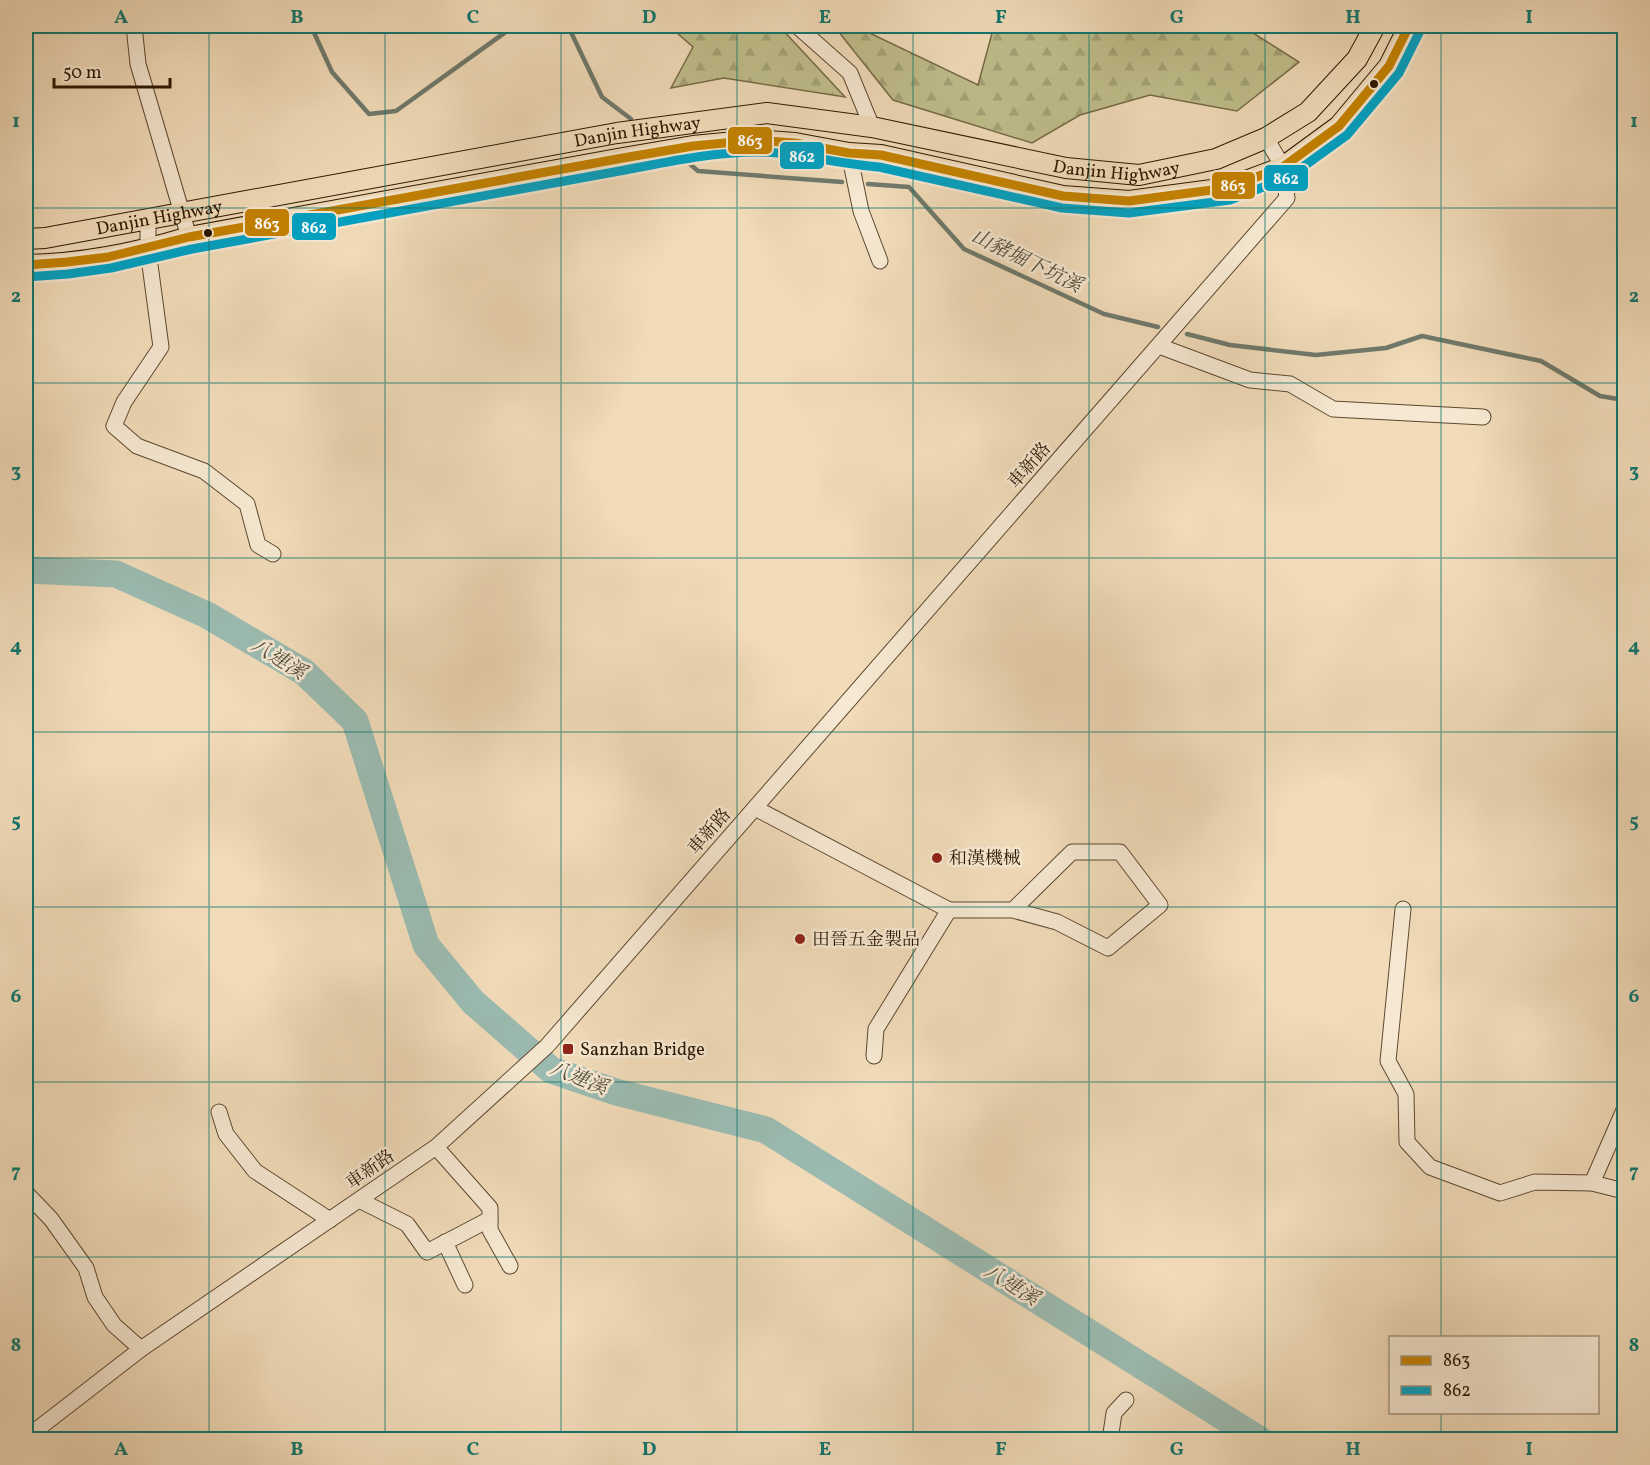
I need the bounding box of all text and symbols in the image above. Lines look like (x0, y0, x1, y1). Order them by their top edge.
text: A (114, 4, 128, 32)
text: B (290, 4, 304, 32)
text: C (467, 4, 480, 32)
text: D (642, 4, 656, 32)
text: E (819, 4, 831, 32)
text: F (995, 4, 1007, 32)
text: G (1170, 4, 1184, 32)
text: H (1345, 4, 1361, 32)
text: I (1525, 4, 1533, 32)
scale bar (54, 51, 170, 89)
text: 50 m (63, 61, 102, 86)
unlabelled marker (1368, 78, 1380, 90)
text: 1 (12, 108, 20, 136)
text: 1 (1630, 108, 1638, 136)
street label: Danjin Highway (572, 111, 703, 155)
line badge: 863 (727, 126, 773, 155)
text: 863 (737, 131, 763, 153)
line badge: 862 (779, 141, 825, 170)
text: 862 (789, 147, 815, 169)
street label: Danjin Highway (1050, 155, 1183, 189)
line badge: 862 (1263, 164, 1309, 192)
text: 862 (1273, 169, 1299, 191)
line badge: 863 (1211, 171, 1256, 200)
text: 863 (1220, 176, 1246, 198)
street label: Danjin Highway (94, 195, 225, 242)
line badge: 863 (244, 208, 290, 237)
line badge: 862 (291, 212, 337, 241)
text: 863 (254, 214, 280, 236)
text: 862 (301, 218, 327, 240)
water label: 山豬堀下坑溪 (966, 223, 1088, 302)
unlabelled marker (202, 227, 214, 239)
text: 2 (11, 283, 21, 311)
text: 2 (1629, 283, 1639, 311)
street label: 車新路 (1003, 437, 1057, 495)
text: 3 (11, 458, 21, 486)
text: 3 (1629, 458, 1639, 486)
water label: 八連溪 (245, 632, 312, 689)
text: 4 (10, 633, 22, 661)
text: 4 (1628, 633, 1640, 661)
street label: 車新路 (683, 803, 737, 861)
text: 5 (11, 808, 21, 836)
text: 5 (1629, 808, 1639, 836)
place label: 和漢機械 (949, 847, 1021, 872)
marker: 和漢機械 (930, 851, 944, 865)
place label: 田晉五金製品 (812, 928, 920, 953)
marker: 田晉五金製品 (793, 932, 807, 946)
text: 6 (11, 983, 22, 1011)
text: 6 (1629, 983, 1640, 1011)
place label: Sanzhan Bridge (580, 1038, 705, 1063)
marker: Sanzhan Bridge (561, 1042, 575, 1056)
water label: 八連溪 (545, 1055, 613, 1104)
street label: 車新路 (342, 1145, 400, 1196)
text: 7 (11, 1158, 21, 1186)
text: 7 (1629, 1158, 1639, 1186)
water label: 八連溪 (978, 1258, 1045, 1315)
text: 8 (11, 1332, 21, 1360)
text: 8 (1629, 1332, 1639, 1360)
legend (1389, 1336, 1599, 1414)
text: 863 (1443, 1349, 1470, 1374)
text: 862 (1443, 1379, 1471, 1404)
text: A (114, 1436, 128, 1464)
text: B (290, 1436, 304, 1464)
text: C (467, 1436, 480, 1464)
text: D (642, 1436, 656, 1464)
text: E (819, 1436, 831, 1464)
text: F (995, 1436, 1007, 1464)
text: G (1170, 1436, 1184, 1464)
text: H (1345, 1436, 1361, 1464)
text: I (1525, 1436, 1533, 1464)

